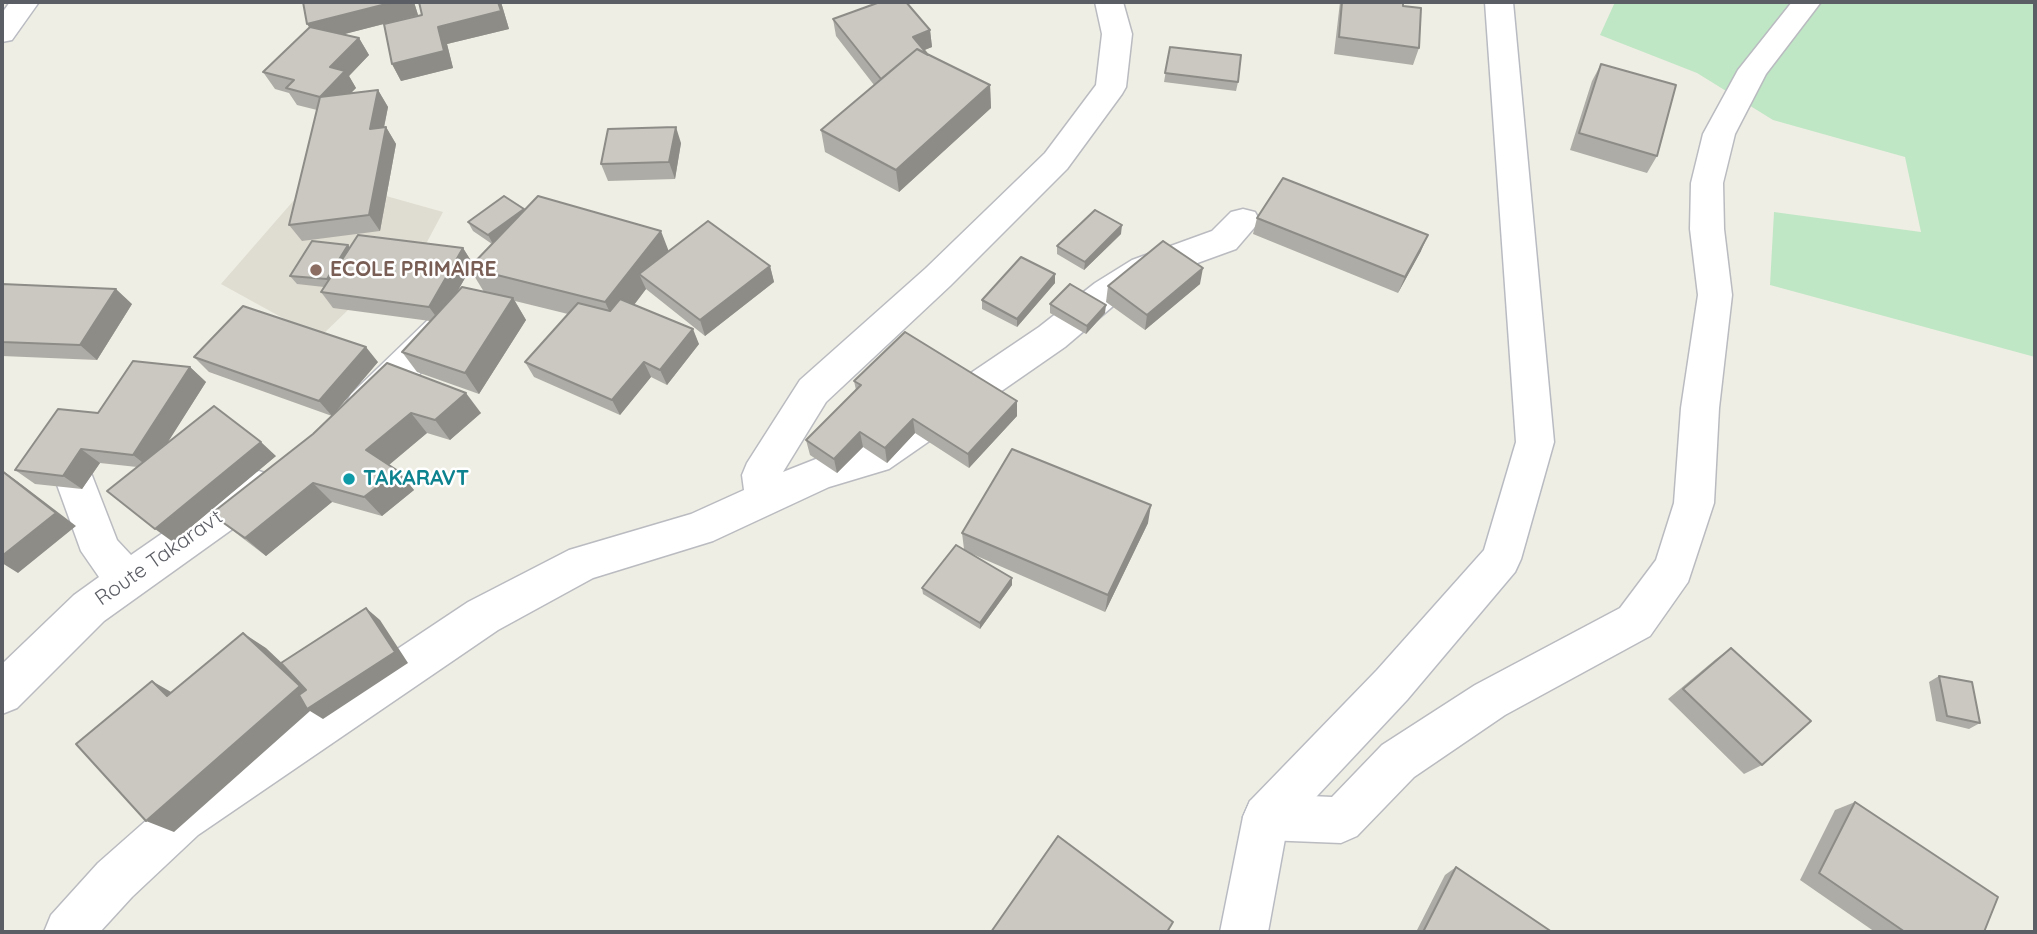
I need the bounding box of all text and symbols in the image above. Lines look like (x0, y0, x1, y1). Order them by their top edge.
place label: ECOLE PRIMAIRE (330, 257, 497, 283)
marker: ECOLE PRIMAIRE (308, 262, 324, 278)
place label: TAKARAVT (363, 466, 469, 492)
marker: TAKARAVT (341, 471, 357, 487)
street label: Route Takaravt (90, 505, 228, 611)

